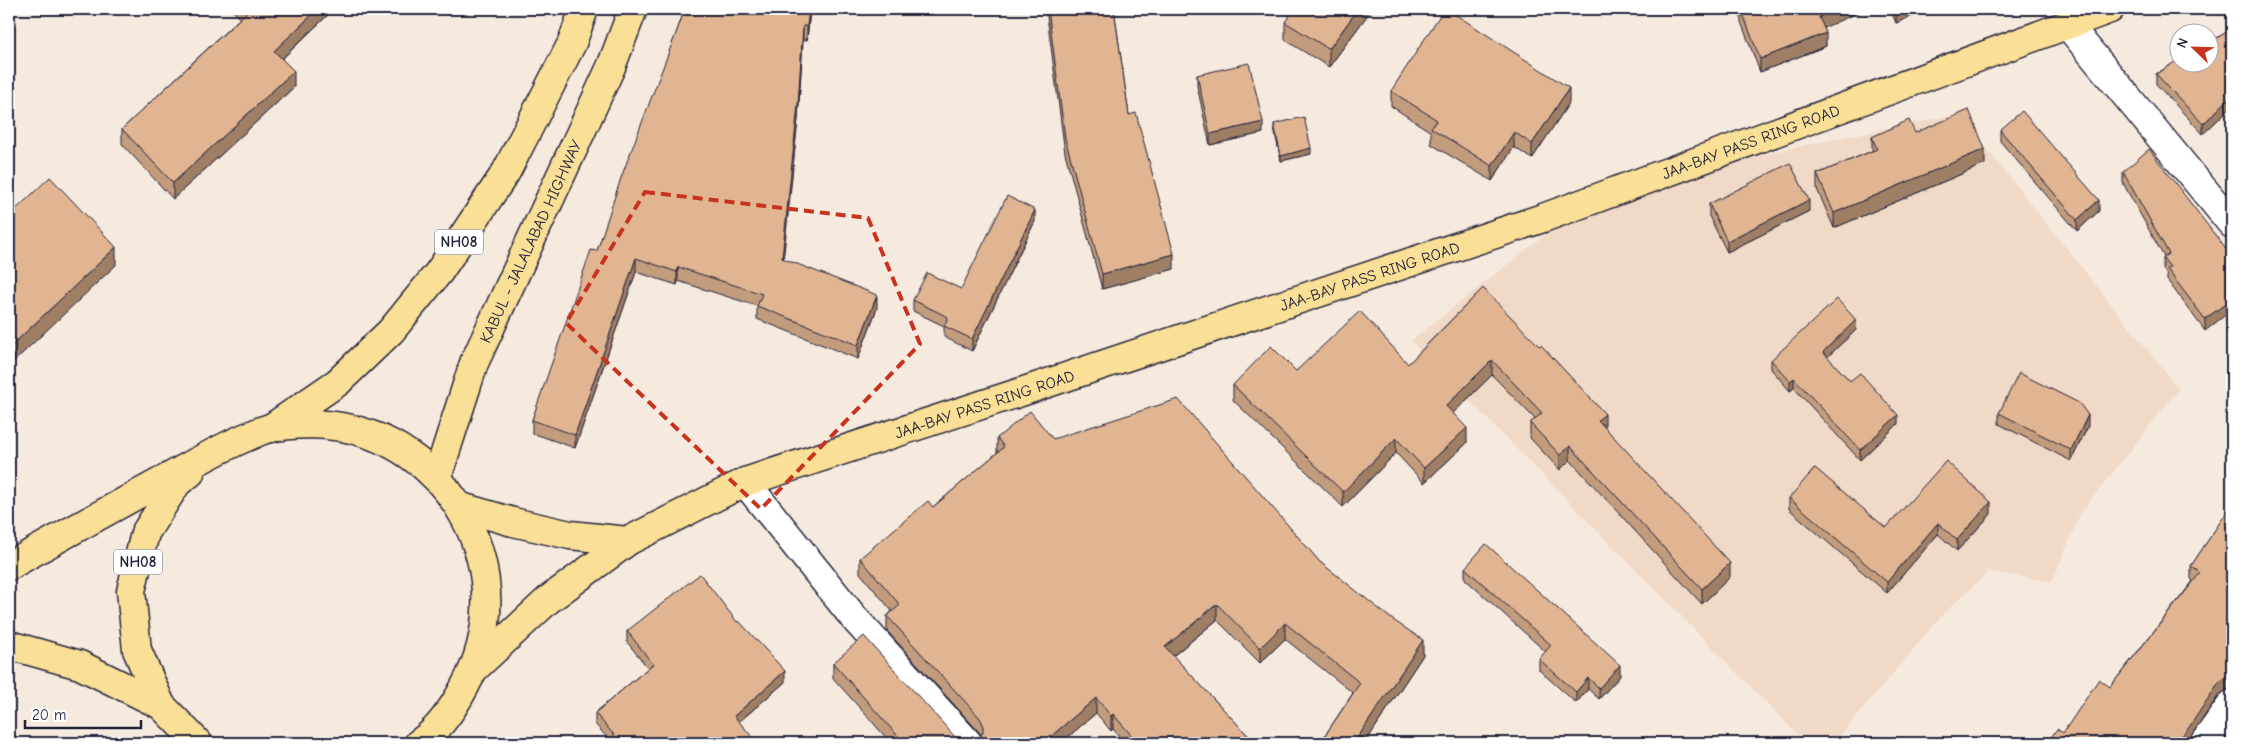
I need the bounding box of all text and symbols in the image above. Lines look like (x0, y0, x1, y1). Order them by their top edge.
north arrow (2168, 22, 2218, 72)
text: N (2173, 36, 2192, 51)
street label: JAA-BAY PASS RING ROAD (1660, 101, 1842, 183)
street label: KABUL - JALALABAD HIGHWAY (477, 137, 586, 346)
road number: NH08 (435, 230, 483, 254)
street label: JAA-BAY PASS RING ROAD (1278, 238, 1462, 315)
street label: JAA-BAY PASS RING ROAD (893, 367, 1077, 443)
road number: NH08 (114, 550, 162, 574)
scale bar (25, 697, 141, 729)
text: 20 m (32, 706, 66, 724)

